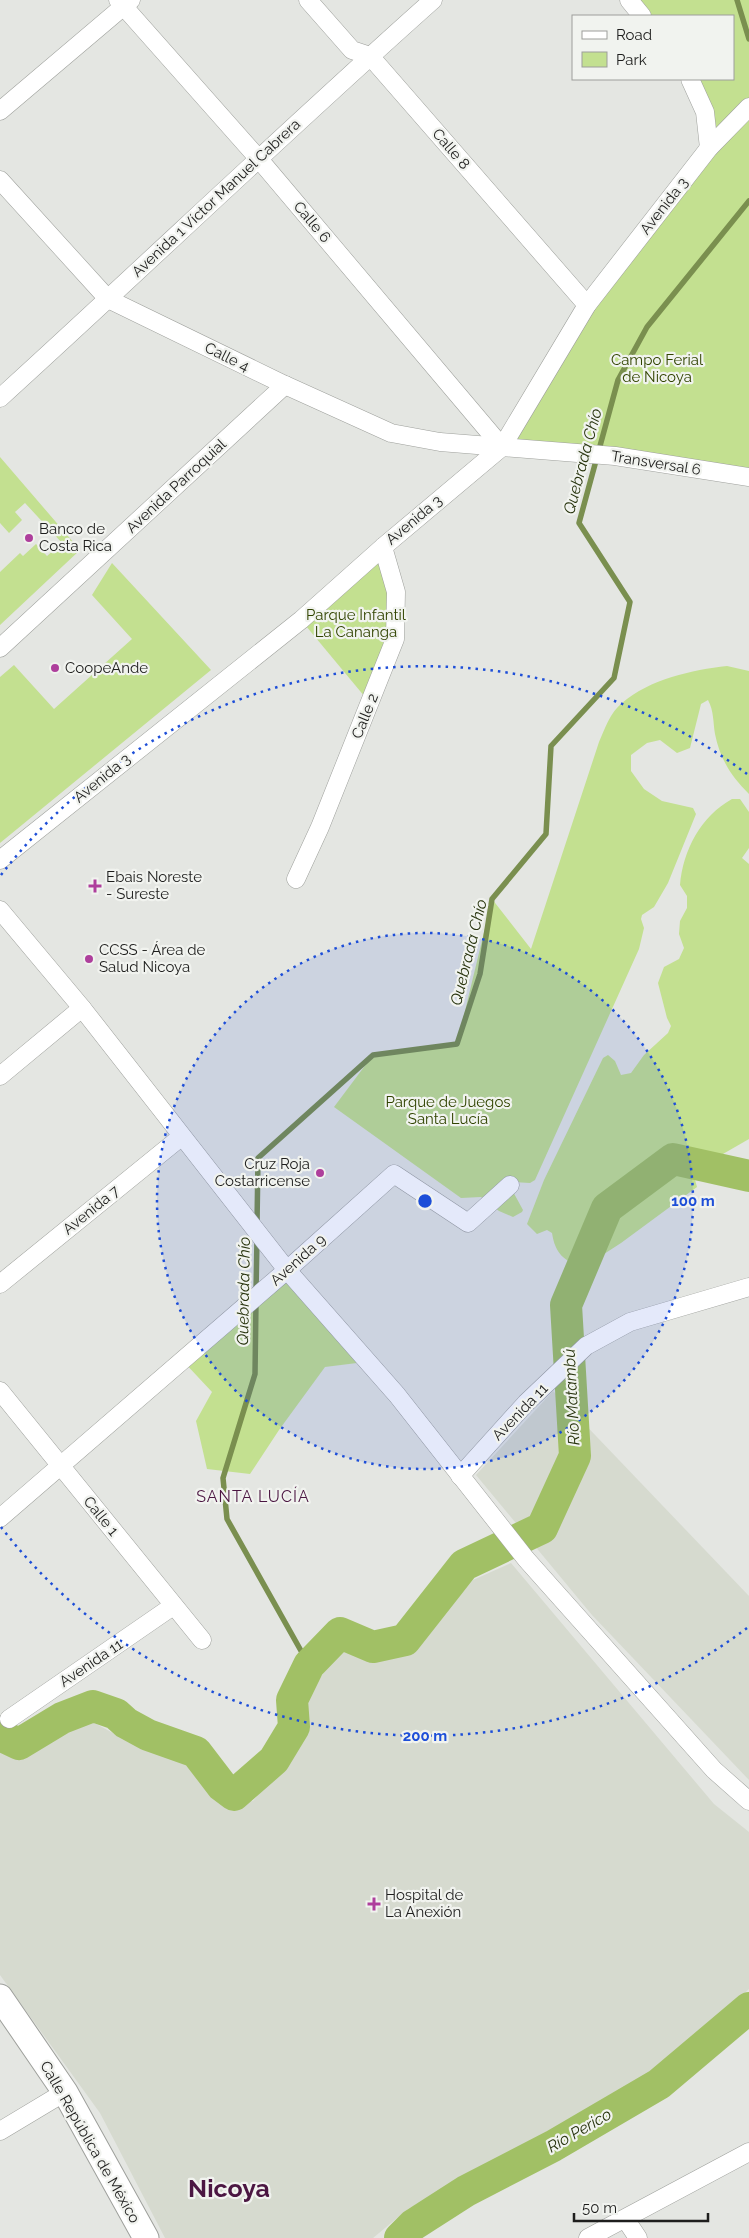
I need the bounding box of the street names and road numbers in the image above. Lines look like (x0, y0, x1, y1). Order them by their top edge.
street label: Avenida 1 Víctor Manuel Cabrera (128, 115, 304, 281)
street label: Calle 8 (428, 125, 474, 173)
street label: Avenida 3 (636, 174, 692, 238)
street label: Calle 6 (290, 198, 334, 246)
street label: Calle 4 (202, 339, 252, 375)
street label: Avenida Parroquial (122, 435, 230, 537)
street label: Transversal 6 (610, 447, 702, 479)
street label: Avenida 3 (382, 491, 446, 549)
street label: Calle 2 (348, 691, 382, 741)
street label: Avenida 3 (70, 750, 134, 806)
street label: Avenida 7 (59, 1182, 123, 1238)
street label: Avenida 9 (267, 1230, 330, 1290)
street label: Avenida 11 (488, 1379, 552, 1444)
street label: Calle 1 (80, 1493, 123, 1540)
street label: Avenida 11 (56, 1635, 127, 1691)
street label: Calle República de México (36, 2058, 144, 2226)

